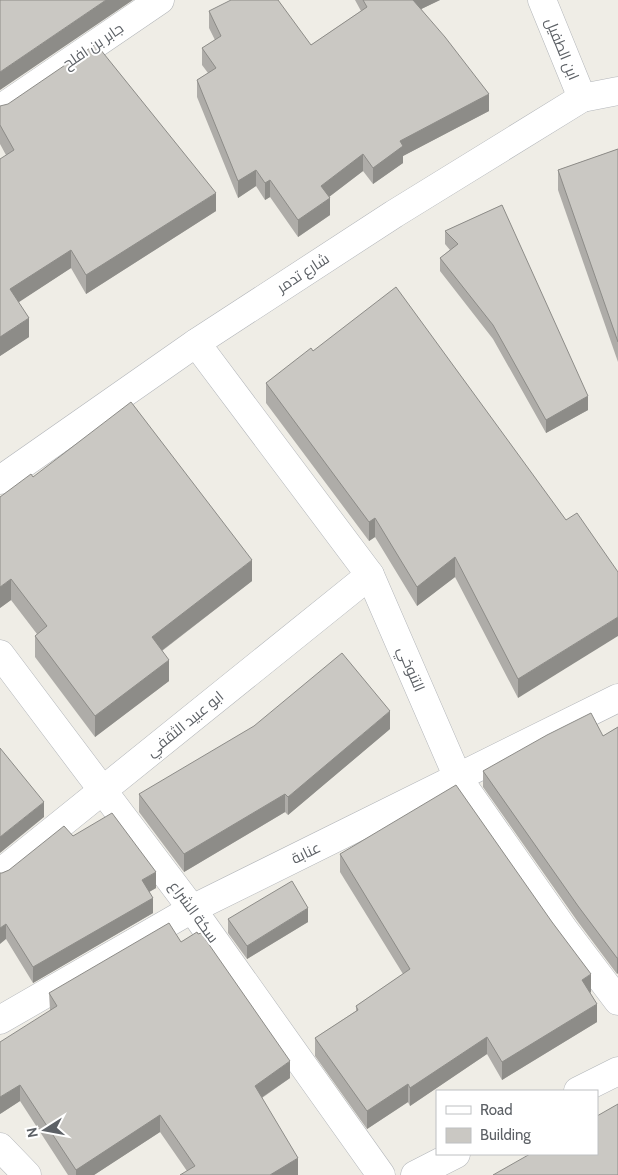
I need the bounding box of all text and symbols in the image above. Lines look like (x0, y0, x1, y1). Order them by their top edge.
street label: ابن الطفيل (540, 15, 583, 83)
street label: جابر بن افلح (59, 19, 128, 75)
street label: شارع تدمر (273, 249, 334, 299)
street label: التنوخي (391, 644, 429, 695)
street label: ابو عبيد الثقفي (143, 687, 229, 763)
street label: عنابة (288, 838, 324, 868)
street label: سكة الشراع (164, 878, 222, 948)
legend (436, 1090, 598, 1155)
text: Road (480, 1101, 513, 1119)
north arrow (20, 1105, 70, 1155)
text: N (22, 1126, 42, 1139)
text: Building (480, 1126, 531, 1144)

